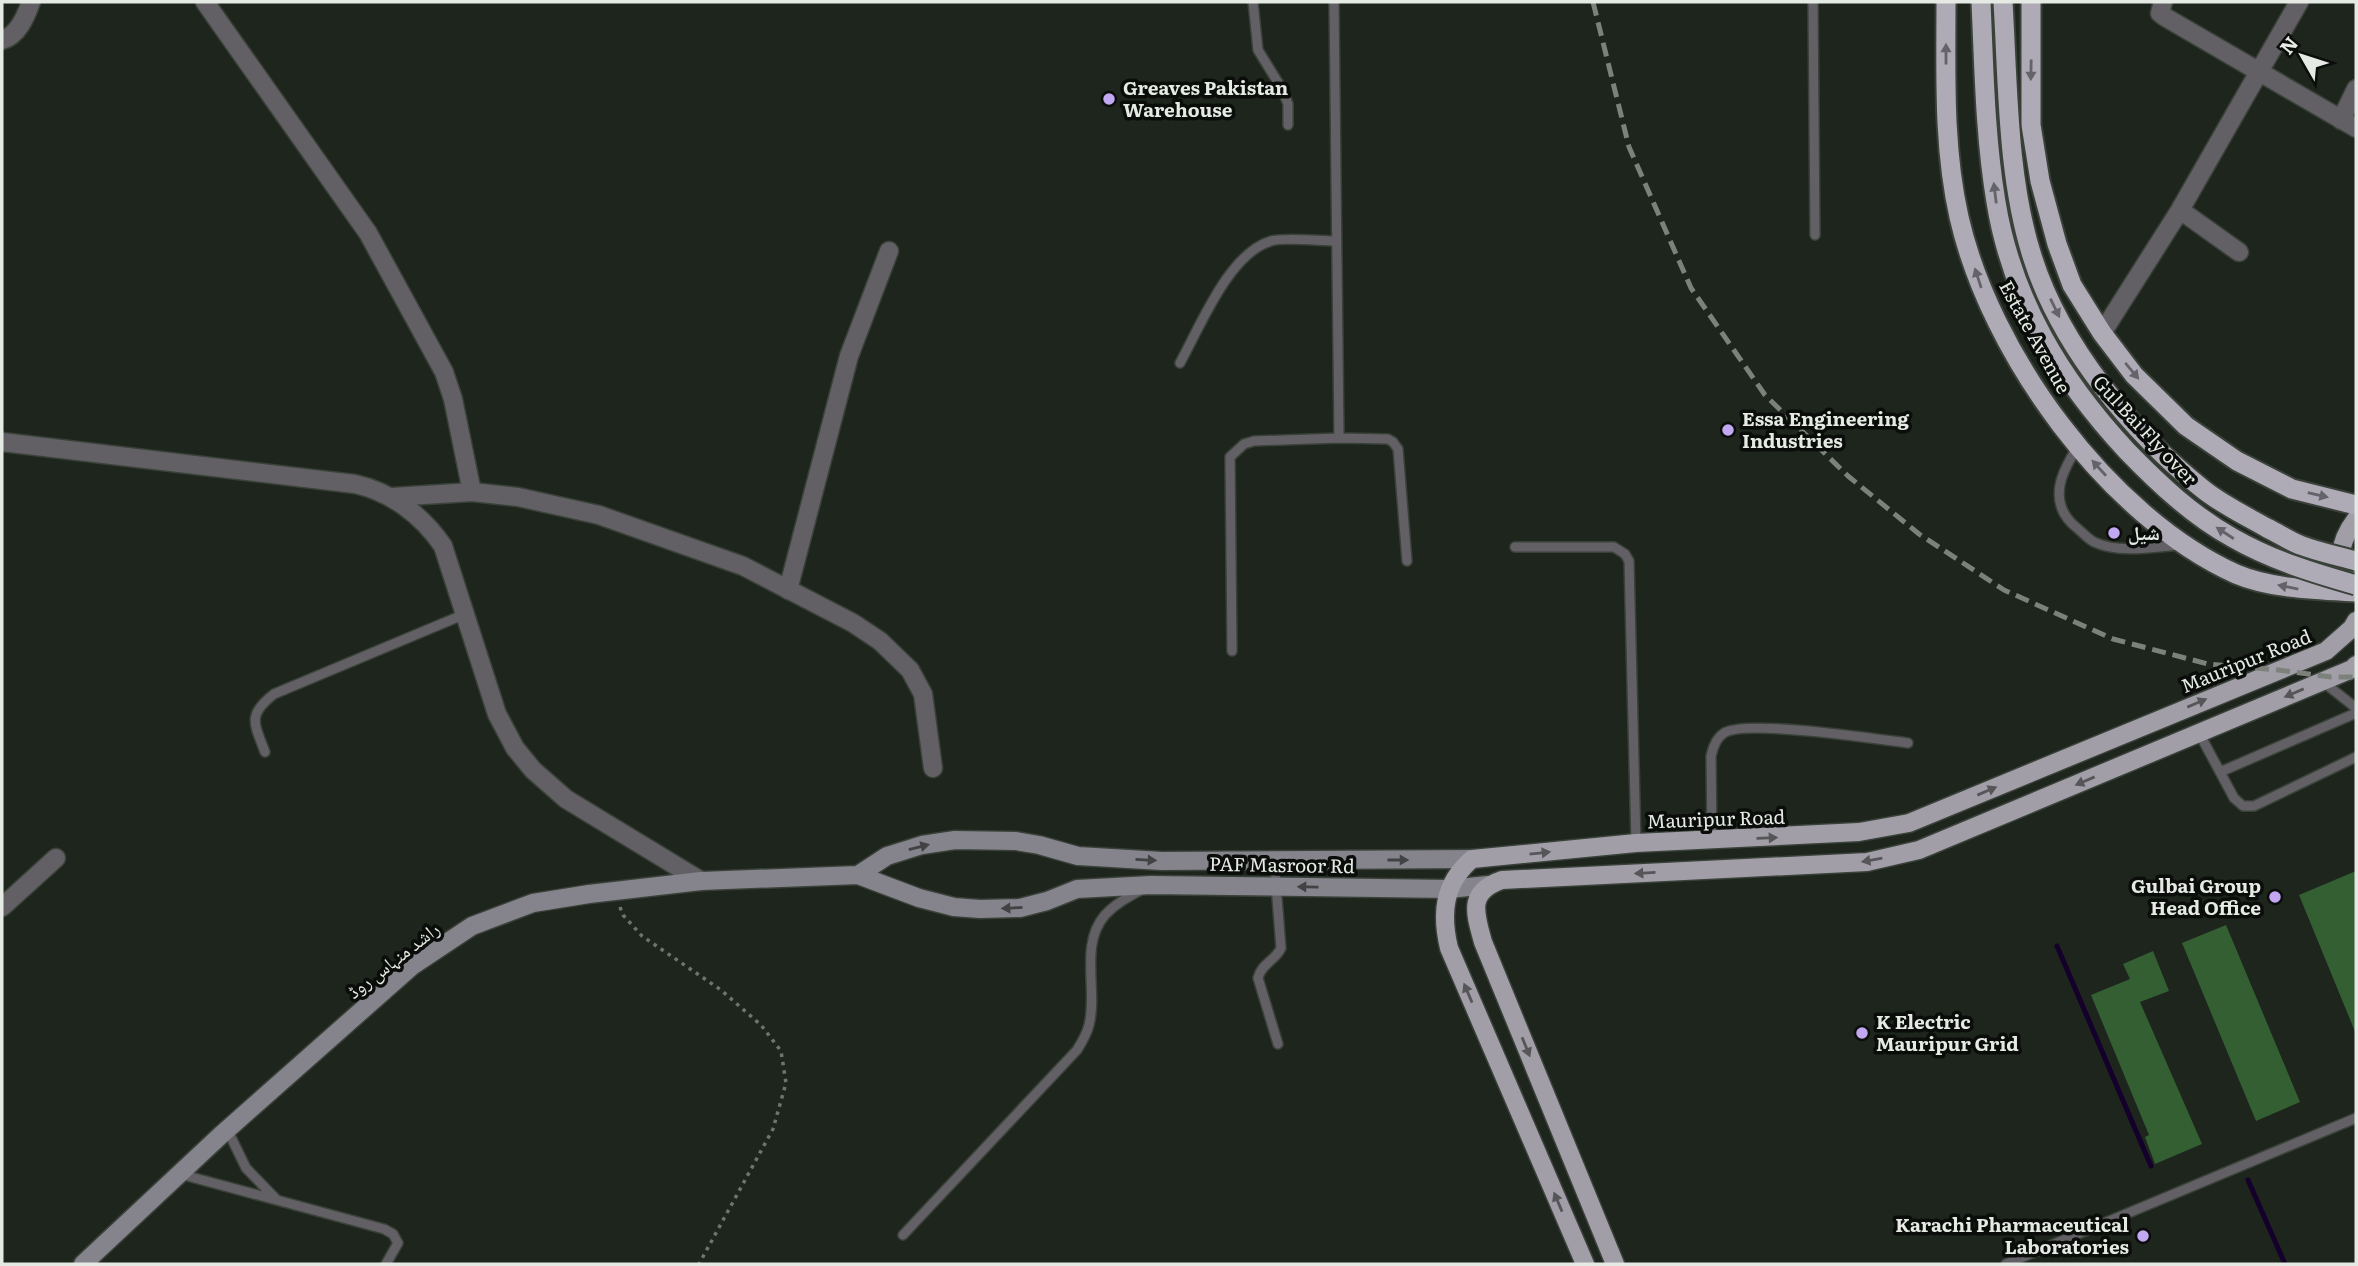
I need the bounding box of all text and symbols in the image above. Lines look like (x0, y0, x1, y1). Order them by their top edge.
north arrow (2267, 21, 2337, 91)
text: N (2272, 30, 2304, 60)
one-way arrow (1940, 43, 1952, 65)
one-way arrow (2026, 59, 2037, 81)
place label: Greaves Pakistan Warehouse (1123, 73, 1288, 123)
marker: Greaves Pakistan Warehouse (1101, 91, 1117, 107)
one-way arrow (1989, 182, 2000, 204)
one-way arrow (1972, 267, 1982, 288)
street label: Estate Avenue (1993, 275, 2079, 398)
one-way arrow (2049, 298, 2060, 318)
one-way arrow (2124, 361, 2139, 379)
street label: Gul Bai Fly over (2087, 368, 2204, 491)
place label: Essa Engineering Industries (1742, 404, 1909, 454)
marker: Essa Engineering Industries (1720, 422, 1736, 438)
one-way arrow (2091, 459, 2107, 477)
one-way arrow (2307, 490, 2329, 501)
place label: شیل (2128, 518, 2160, 546)
marker: شیل (2106, 525, 2122, 541)
one-way arrow (2215, 527, 2235, 540)
one-way arrow (2277, 581, 2299, 592)
street label: Mauripur Road (2176, 621, 2315, 699)
one-way arrow (2284, 687, 2305, 698)
one-way arrow (2187, 698, 2208, 709)
one-way arrow (2074, 775, 2095, 786)
one-way arrow (1977, 785, 1998, 796)
street label: Mauripur Road (1646, 802, 1786, 834)
one-way arrow (1756, 832, 1778, 843)
one-way arrow (908, 841, 930, 852)
one-way arrow (1529, 847, 1551, 858)
street label: PAF Masroor Rd (1209, 849, 1355, 879)
one-way arrow (1135, 854, 1157, 865)
one-way arrow (1387, 854, 1409, 866)
one-way arrow (1861, 855, 1883, 866)
one-way arrow (1634, 867, 1656, 878)
place label: Gulbai Group Head Office (2131, 871, 2261, 921)
one-way arrow (1296, 881, 1318, 892)
marker: Gulbai Group Head Office (2267, 889, 2283, 905)
one-way arrow (1001, 903, 1023, 914)
street label: راشد منہاس روڈ (340, 914, 445, 1004)
one-way arrow (1462, 982, 1473, 1003)
place label: K Electric Mauripur Grid (1876, 1007, 2019, 1057)
marker: K Electric Mauripur Grid (1854, 1025, 1870, 1041)
one-way arrow (1521, 1036, 1532, 1057)
one-way arrow (1552, 1191, 1563, 1212)
place label: Karachi Pharmaceutical Laboratories (1895, 1210, 2129, 1260)
marker: Karachi Pharmaceutical Laboratories (2135, 1228, 2151, 1244)

